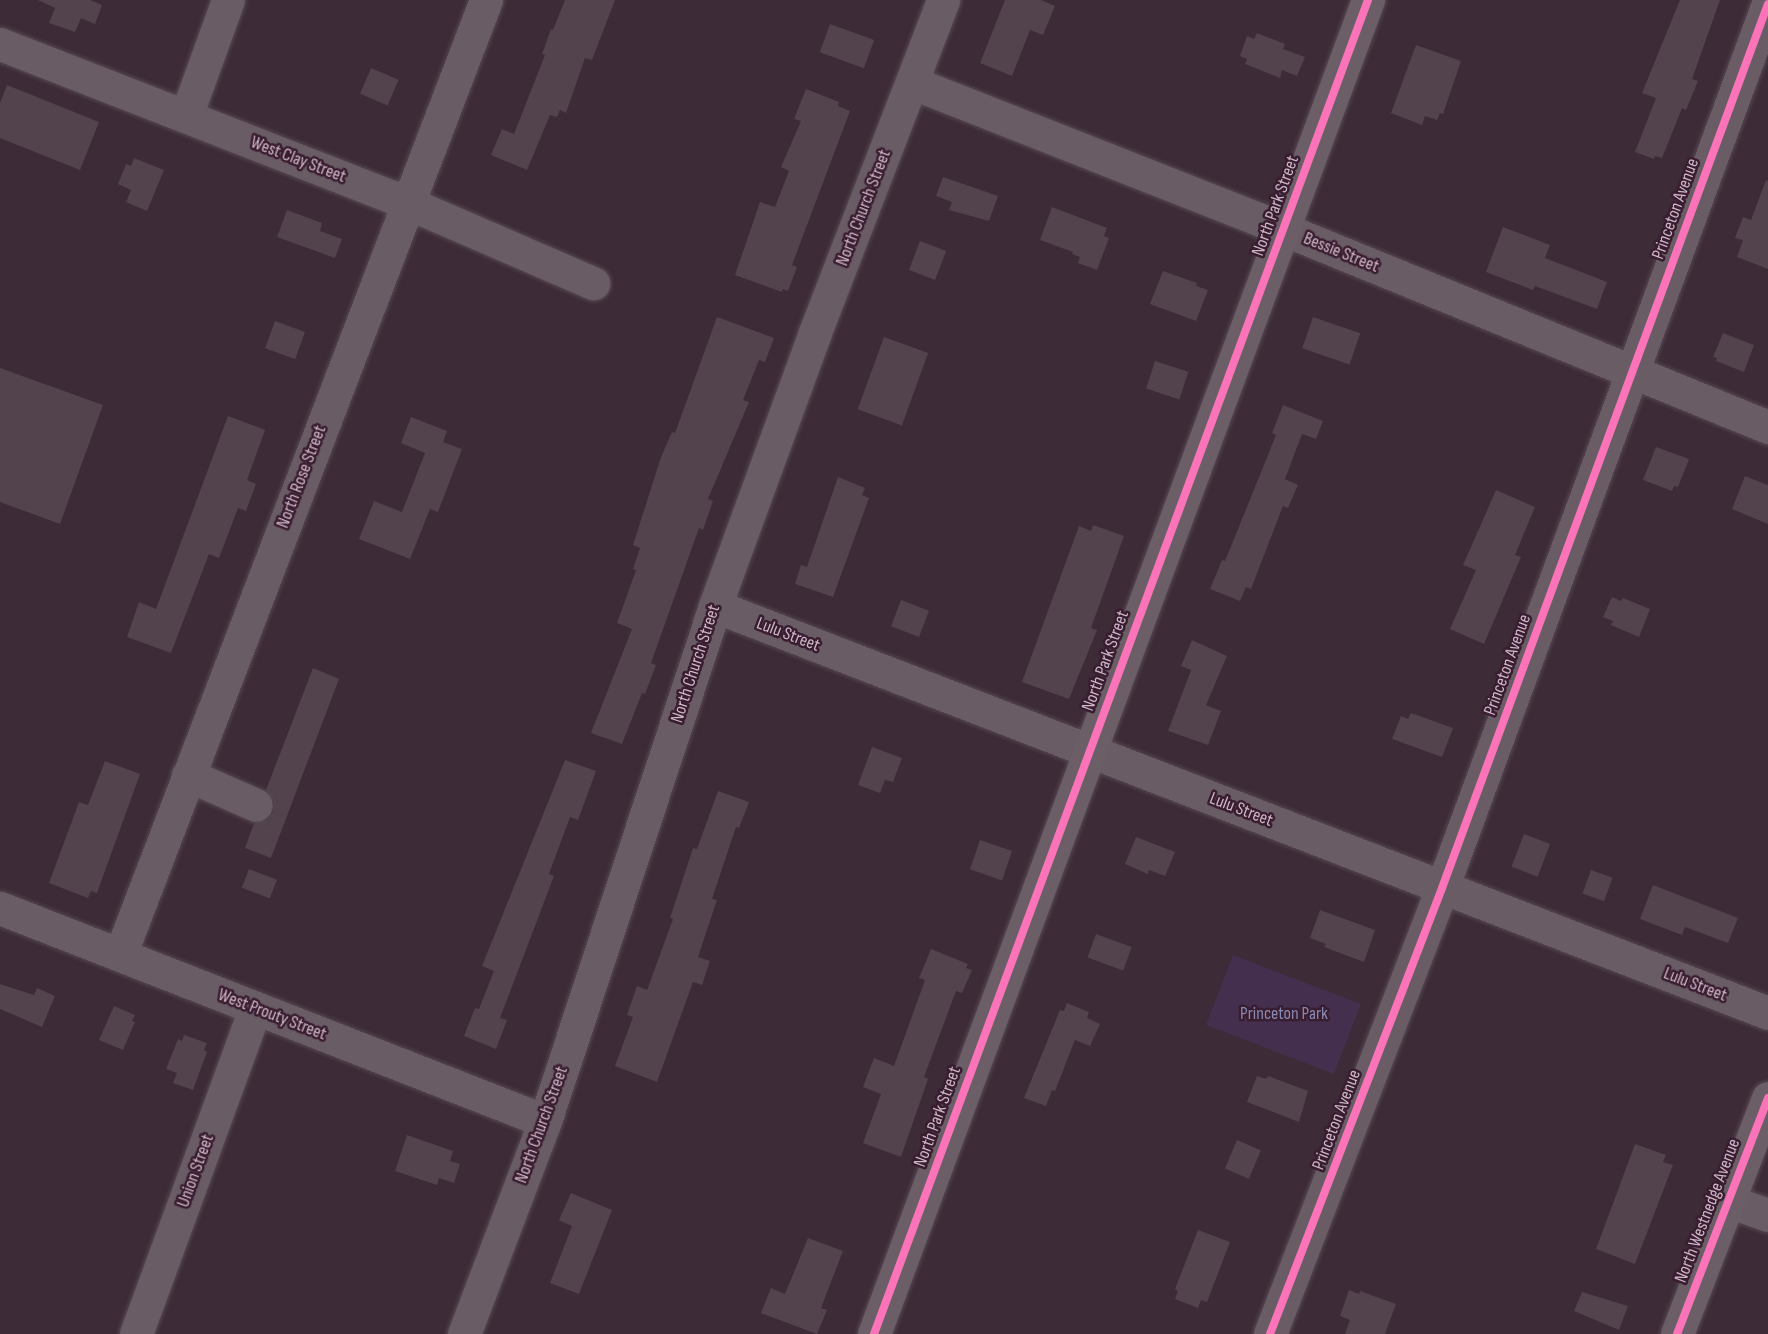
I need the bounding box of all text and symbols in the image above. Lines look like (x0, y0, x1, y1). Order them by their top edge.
street label: West Clay Street (247, 132, 349, 188)
street label: North Church Street (832, 147, 896, 269)
street label: North Park Street (1248, 153, 1304, 259)
street label: Princeton Avenue (1648, 156, 1704, 262)
street label: Bessie Street (1300, 228, 1382, 278)
street label: North Rose Street (273, 423, 331, 531)
street label: North Church Street (667, 602, 725, 726)
street label: North Park Street (1078, 608, 1134, 714)
street label: Princeton Avenue (1480, 612, 1536, 718)
street label: Lulu Street (753, 613, 823, 657)
street label: Lulu Street (1206, 788, 1276, 832)
street label: Lulu Street (1660, 963, 1730, 1007)
street label: West Prouty Street (215, 984, 329, 1046)
park label: Princeton Park (1240, 1003, 1328, 1025)
street label: North Church Street (511, 1064, 573, 1186)
street label: North Park Street (910, 1064, 966, 1170)
street label: Princeton Avenue (1308, 1067, 1366, 1173)
street label: Union Street (173, 1132, 219, 1210)
street label: North Westnedge Avenue (1671, 1136, 1745, 1286)

